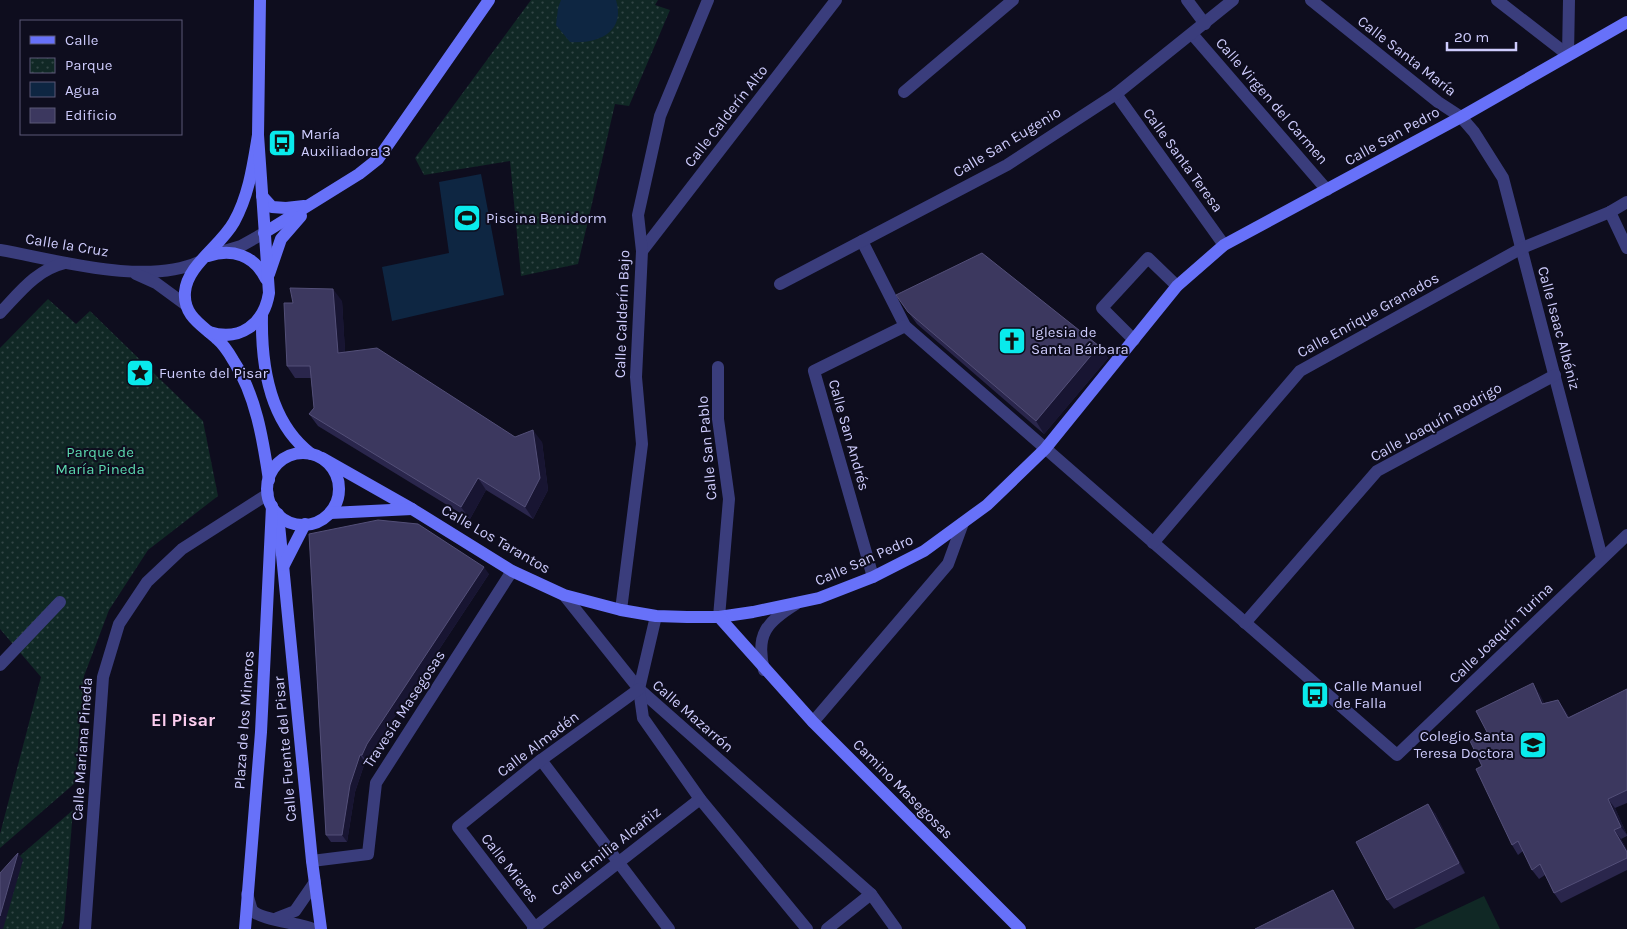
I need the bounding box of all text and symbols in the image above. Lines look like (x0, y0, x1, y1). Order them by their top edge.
street label: Calle Santa María (1354, 12, 1460, 100)
legend (20, 20, 182, 135)
scale bar (1447, 20, 1516, 52)
text: 20 m (1454, 28, 1489, 46)
text: Calle (65, 31, 99, 49)
street label: Calle Virgen del Carmen (1212, 34, 1332, 168)
text: Parque (65, 56, 113, 74)
street label: Calle Calderín Alto (681, 61, 771, 171)
text: Agua (65, 81, 99, 99)
street label: Calle San Eugenio (950, 103, 1064, 181)
street label: Calle San Pedro (1341, 103, 1443, 169)
street label: Calle Santa Teresa (1139, 104, 1227, 216)
text: Edificio (65, 106, 117, 124)
place label: María Auxiliadora 3 (301, 125, 391, 160)
bus stop icon: María Auxiliadora 3 (267, 128, 297, 158)
sports icon: Piscina Benidorm (452, 203, 482, 233)
place label: Piscina Benidorm (486, 209, 607, 227)
street label: Calle la Cruz (24, 230, 110, 260)
street label: Calle Calderín Bajo (611, 250, 633, 378)
street label: Calle Isaac Albéniz (1534, 264, 1584, 392)
street label: Calle Enrique Granados (1294, 269, 1442, 361)
place label: Iglesia de Santa Bárbara (1031, 323, 1129, 358)
church icon: Iglesia de Santa Bárbara (997, 326, 1027, 356)
place icon: Fuente del Pisar (125, 358, 155, 388)
place label: Fuente del Pisar (159, 364, 269, 382)
street label: Calle San Andrés (825, 377, 873, 493)
street label: Calle Joaquín Rodrigo (1367, 378, 1505, 466)
street label: Calle San Pablo (693, 395, 721, 501)
park label: Parque de María Pineda (55, 443, 145, 478)
street label: Calle Los Tarantos (438, 501, 554, 577)
street label: Calle San Pedro (812, 530, 916, 590)
street label: Calle Joaquín Turina (1445, 579, 1557, 687)
street label: Travesía Masegosas (359, 647, 449, 771)
street label: Plaza de los Mineros (230, 650, 258, 790)
street label: Calle Fuente del Pisar (270, 675, 300, 823)
street label: Calle Mazarrón (649, 676, 737, 756)
street label: Calle Mariana Pineda (68, 677, 96, 821)
place label: Calle Manuel de Falla (1334, 677, 1422, 712)
bus stop icon: Calle Manuel de Falla (1300, 680, 1330, 710)
street label: Calle Almadén (494, 707, 582, 781)
district label: El Pisar (151, 709, 215, 731)
place label: Colegio Santa Teresa Doctora (1414, 727, 1514, 762)
school or university icon: Colegio Santa Teresa Doctora (1518, 730, 1548, 760)
street label: Camino Masegosas (849, 735, 957, 843)
street label: Calle Emilia Alcañiz (548, 803, 664, 899)
street label: Calle Mieres (477, 830, 543, 906)

